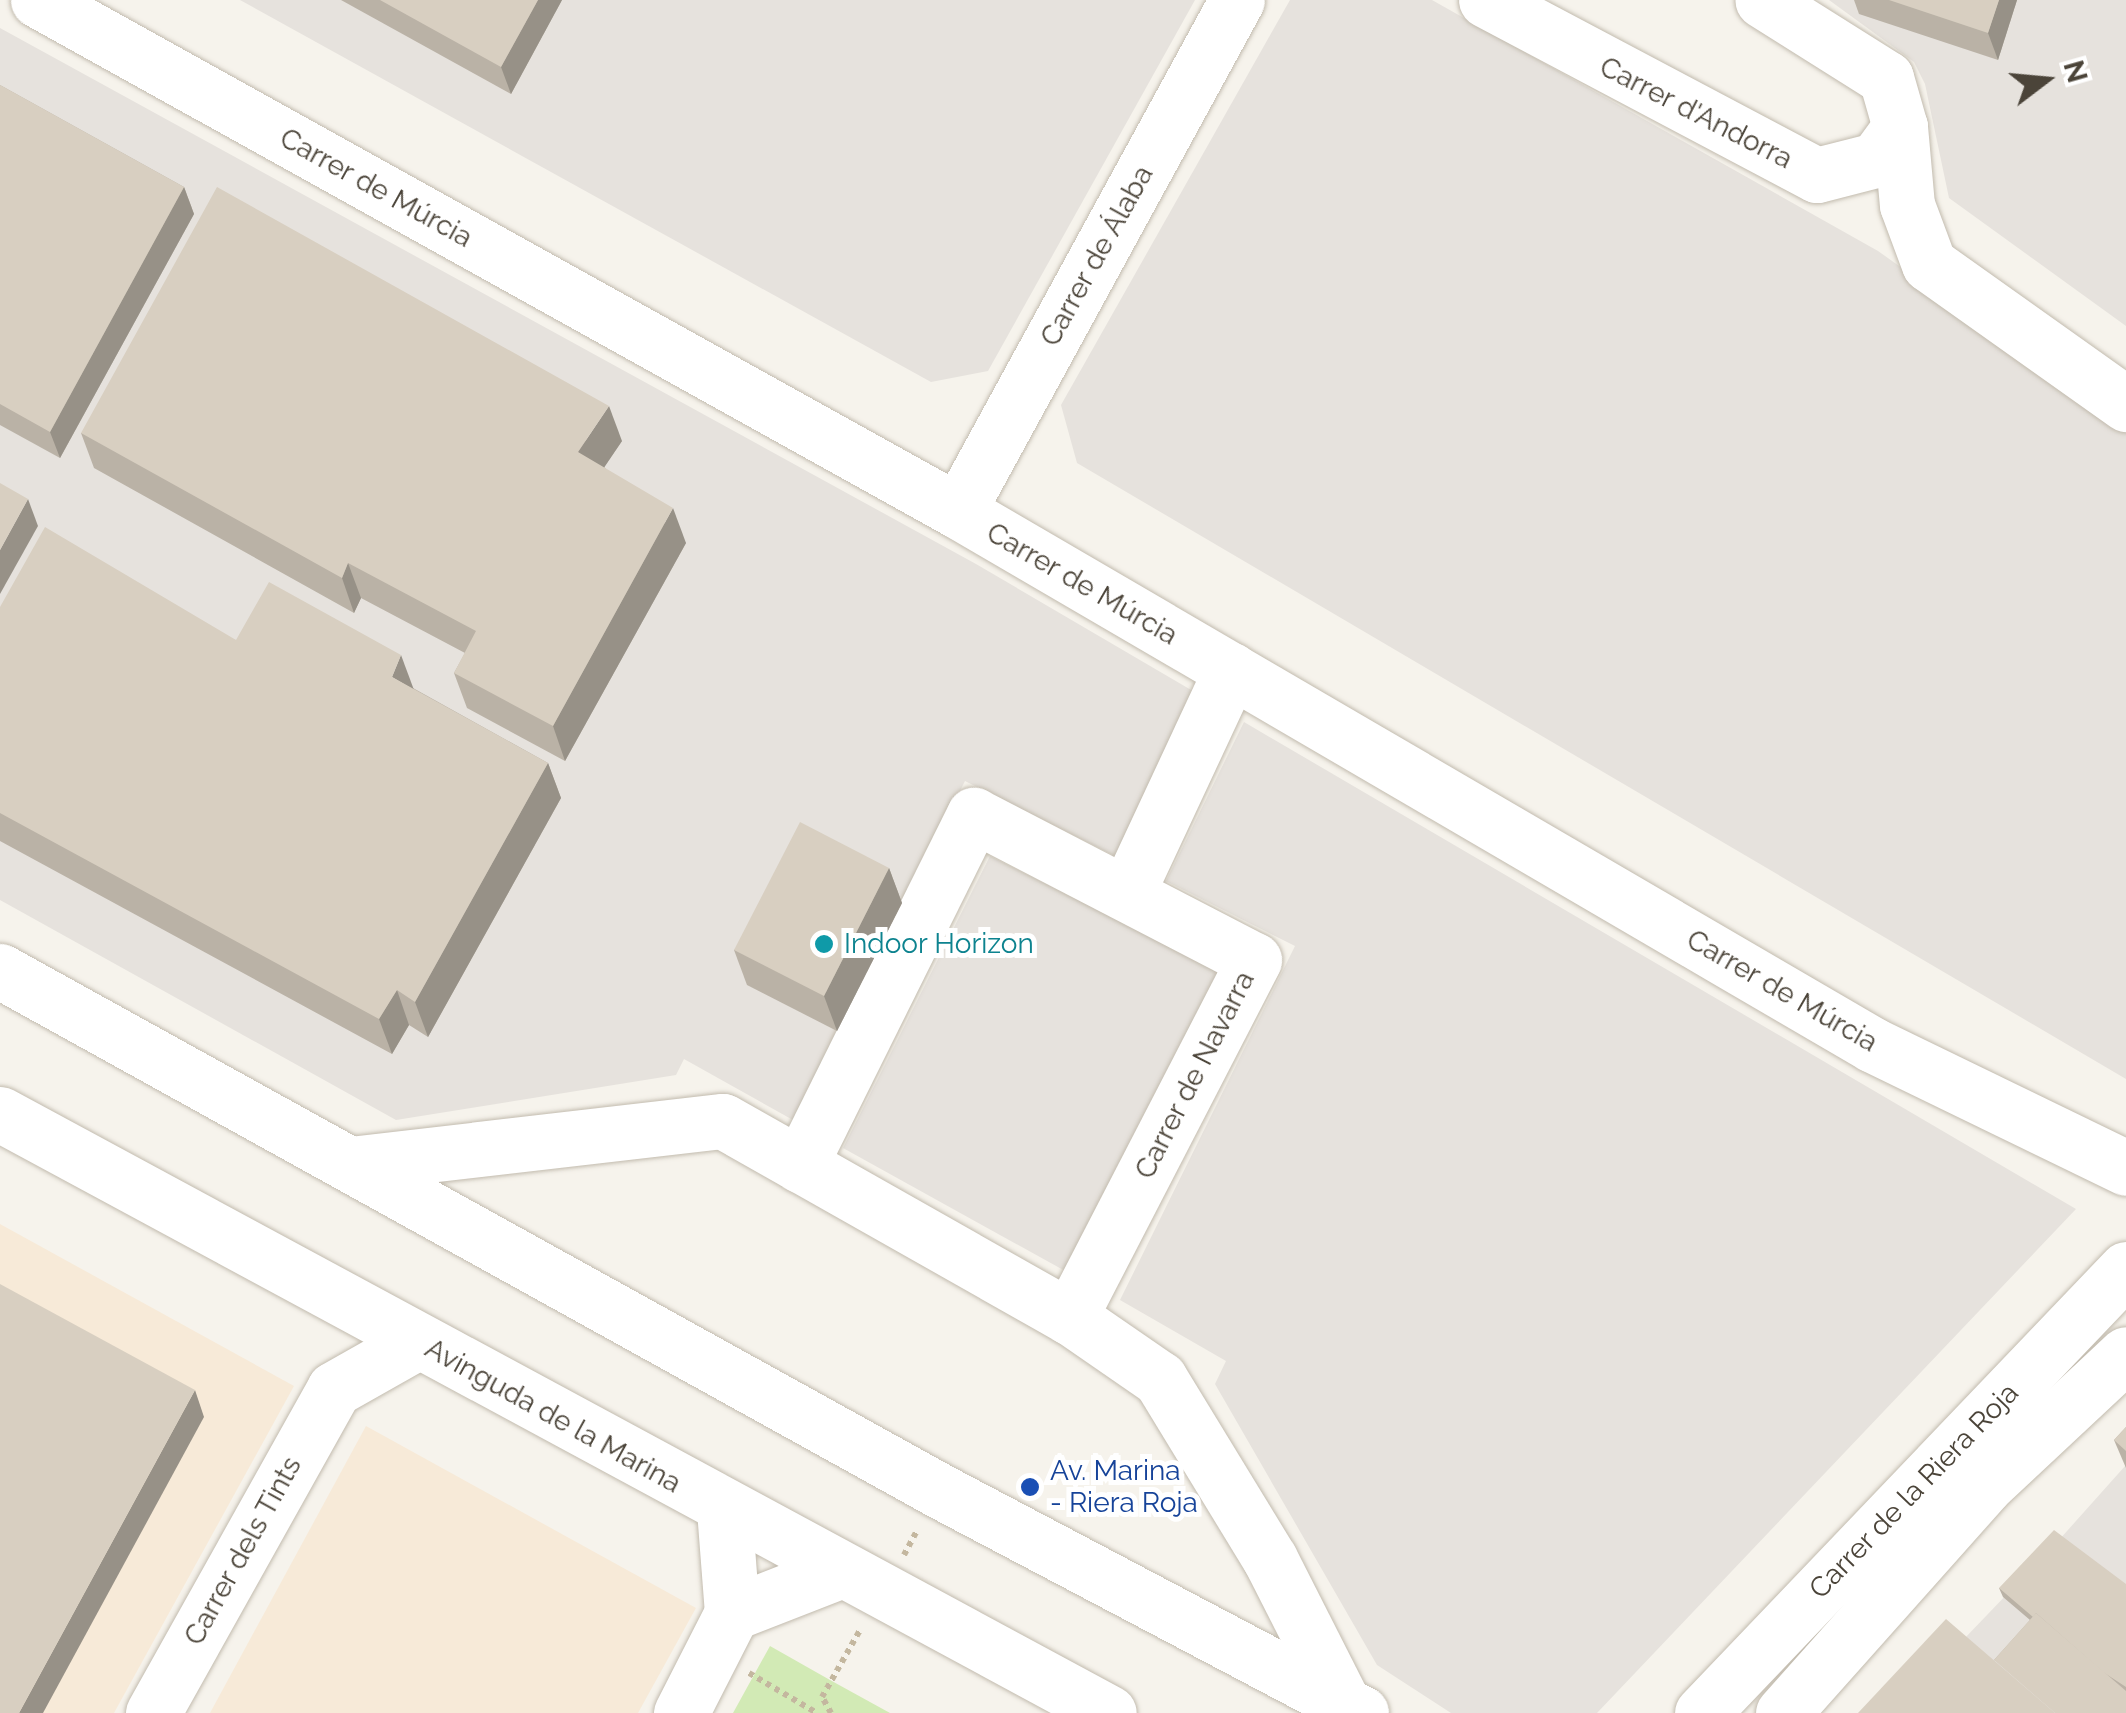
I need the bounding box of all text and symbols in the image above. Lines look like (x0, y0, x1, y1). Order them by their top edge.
north arrow (1996, 30, 2096, 130)
street label: Carrer d'Andorra (1594, 50, 1798, 176)
text: N (2057, 57, 2094, 86)
street label: Carrer de Múrcia (274, 121, 478, 255)
street label: Carrer de Álaba (1033, 159, 1161, 353)
street label: Carrer de Múrcia (980, 516, 1184, 652)
street label: Carrer de Múrcia (1680, 923, 1884, 1059)
place label: Indoor Horizon (844, 927, 1034, 961)
marker: Indoor Horizon (813, 933, 835, 955)
street label: Carrer de Navarra (1128, 965, 1262, 1185)
street label: Avinguda de la Marina (419, 1332, 687, 1500)
street label: Carrer de la Riera Roja (1802, 1376, 2026, 1606)
street label: Carrer dels Tints (177, 1450, 309, 1652)
place label: Av. Marina - Riera Roja (1050, 1454, 1198, 1520)
marker: Av. Marina - Riera Roja (1019, 1476, 1041, 1498)

